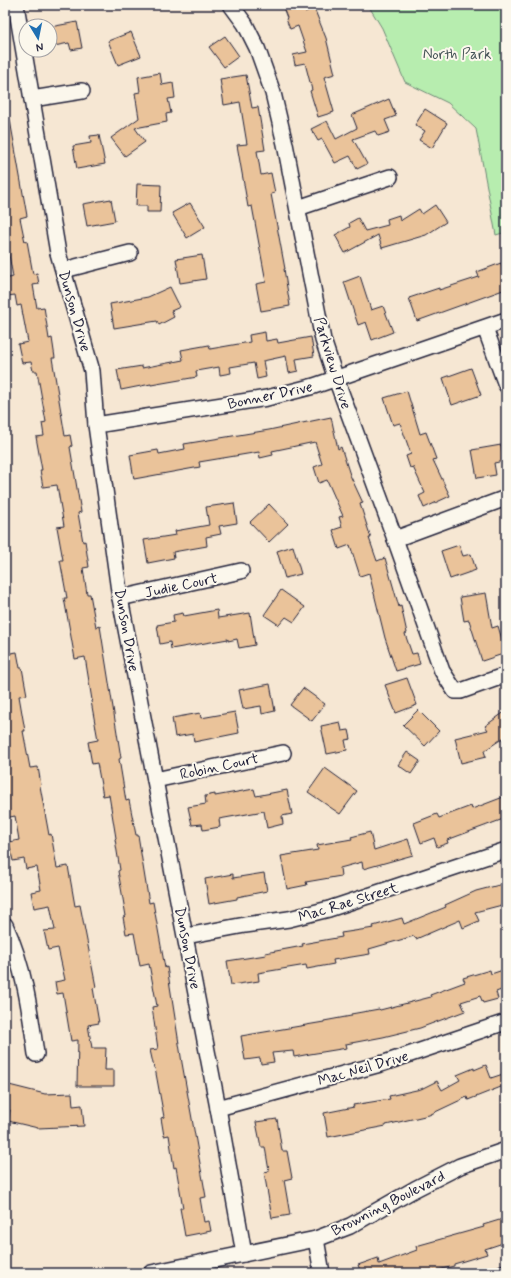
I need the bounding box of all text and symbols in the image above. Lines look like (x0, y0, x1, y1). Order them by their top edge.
north arrow (18, 18, 58, 58)
text: N (35, 39, 44, 54)
park label: North Park (423, 45, 491, 65)
street label: Dunson Drive (53, 268, 95, 354)
street label: Parkview Drive (309, 315, 356, 412)
street label: Bonner Drive (226, 377, 315, 415)
street label: Judie Court (143, 569, 219, 603)
street label: Dunson Drive (109, 587, 143, 673)
street label: Robin Court (178, 749, 260, 785)
street label: Mac Rae Street (296, 878, 401, 928)
street label: Dunson Drive (169, 905, 205, 991)
street label: Mac Neil Drive (316, 1046, 411, 1091)
street label: Browning Boulevard (328, 1167, 449, 1241)

